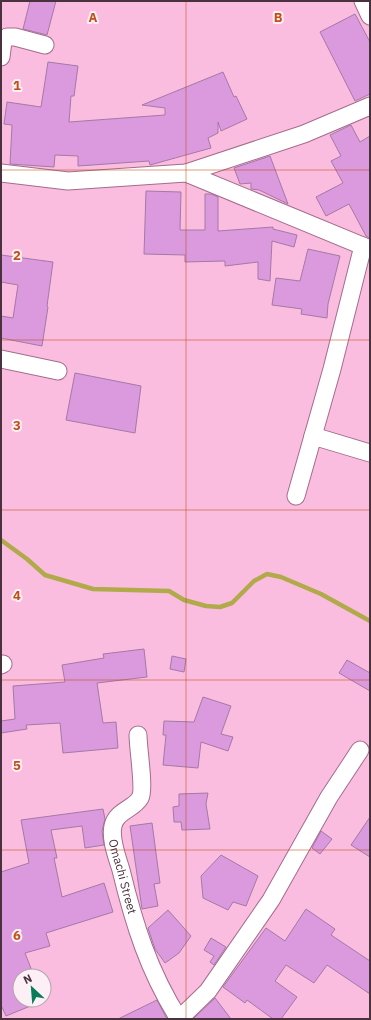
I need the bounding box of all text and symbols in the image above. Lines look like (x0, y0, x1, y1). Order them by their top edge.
text: A (89, 9, 98, 26)
text: B (274, 9, 283, 26)
text: 1 (13, 77, 21, 94)
text: 2 (13, 247, 21, 264)
text: 3 (13, 417, 21, 434)
text: 4 (13, 587, 21, 604)
text: 5 (13, 757, 21, 774)
street label: Omachi Street (106, 838, 140, 916)
text: 6 (13, 927, 21, 944)
north arrow (12, 968, 52, 1008)
text: N (21, 971, 34, 987)

